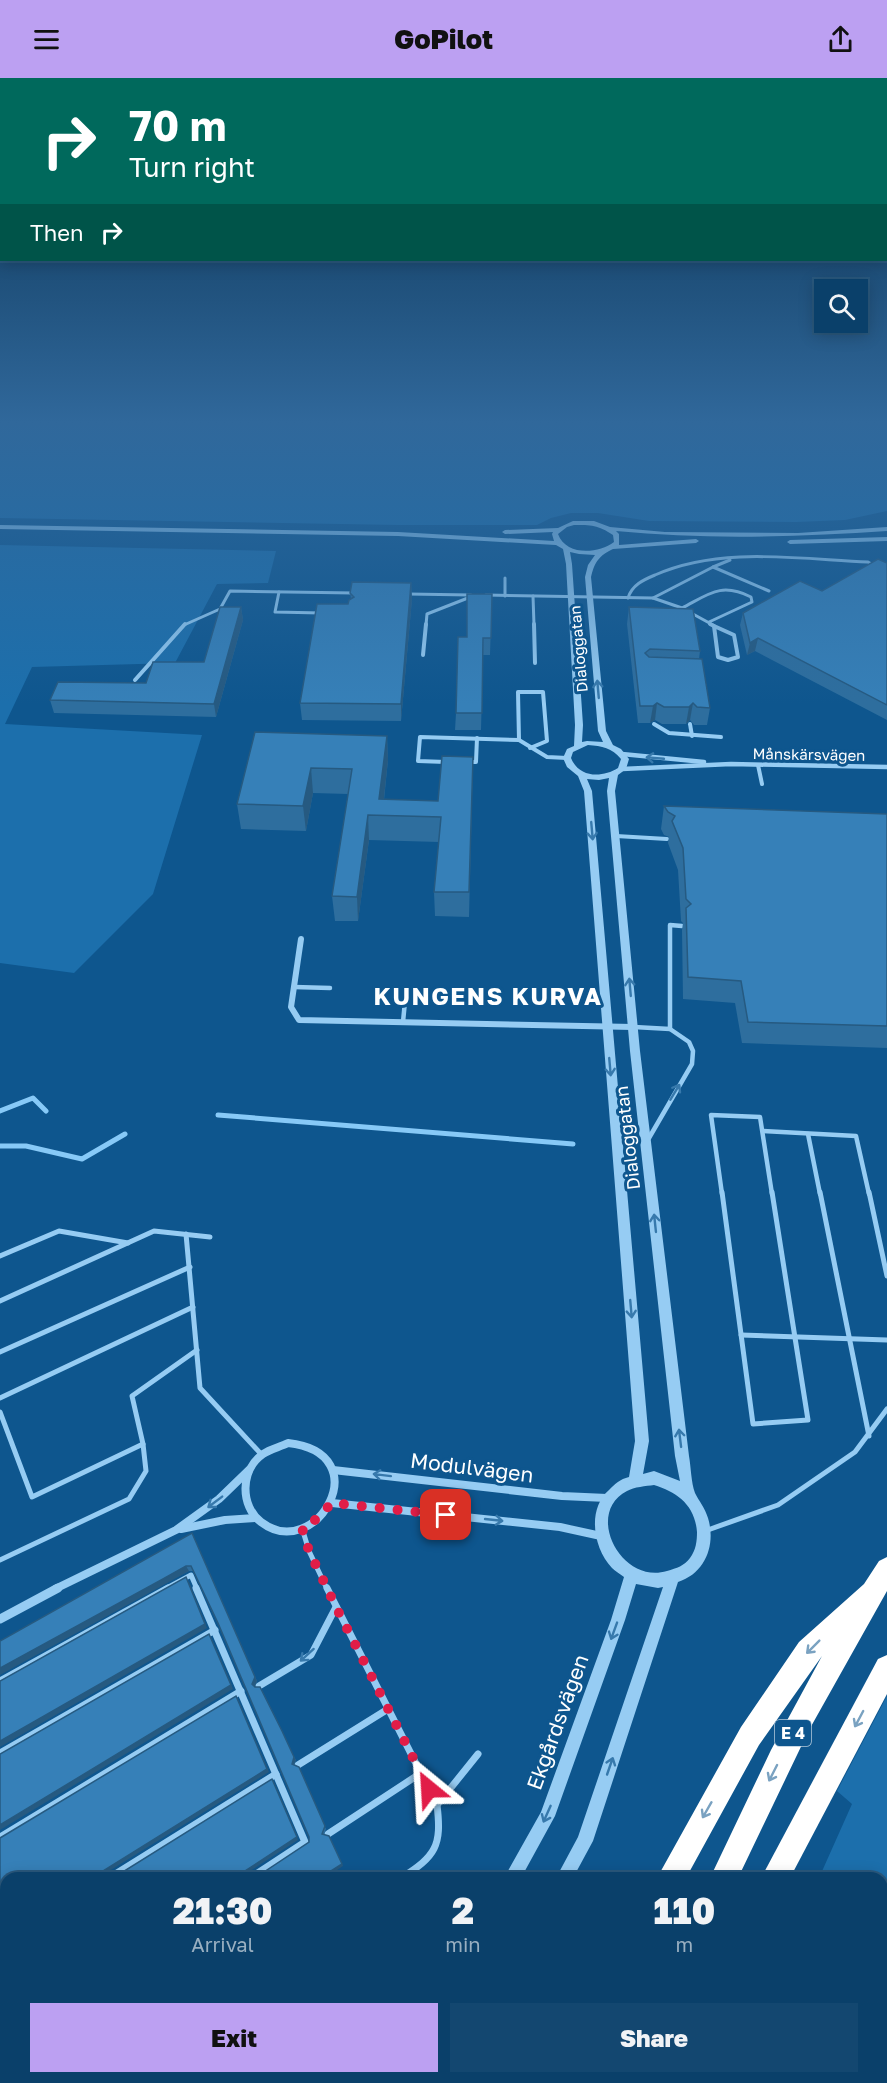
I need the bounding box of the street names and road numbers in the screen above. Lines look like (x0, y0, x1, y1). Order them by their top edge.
street label: Dialoggatan (565, 605, 591, 693)
street label: Månskärsvägen (752, 744, 866, 764)
street label: Dialoggatan (610, 1085, 644, 1191)
street label: Modulvägen (409, 1447, 535, 1487)
street label: Ekgårdsvägen (520, 1651, 594, 1793)
road number: E 4 (775, 1720, 811, 1746)

